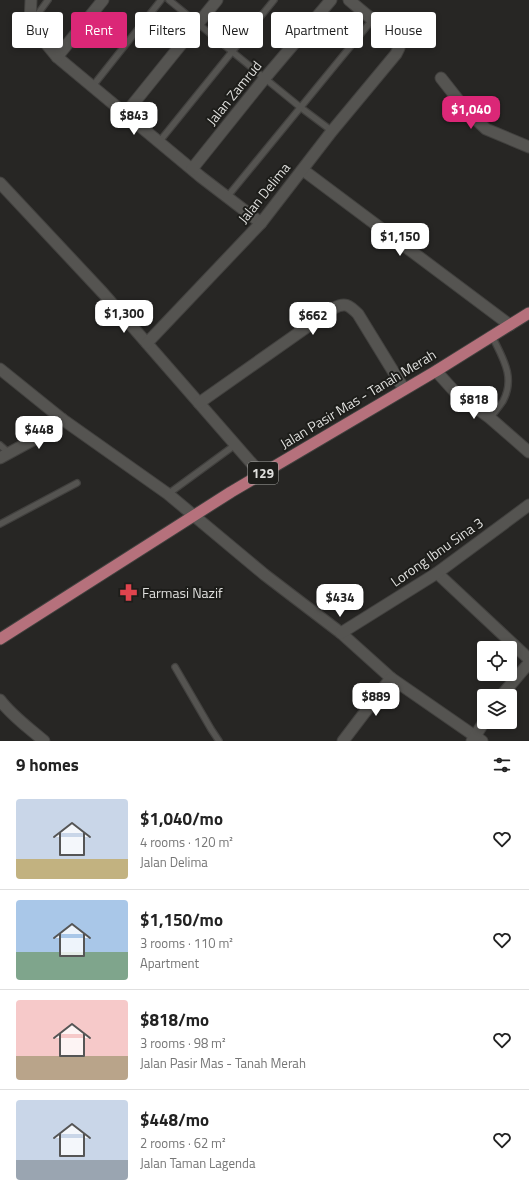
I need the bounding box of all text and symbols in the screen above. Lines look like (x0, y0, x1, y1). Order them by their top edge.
chip: Buy (12, 12, 63, 48)
chip: Rent (71, 12, 127, 48)
chip: Filters (135, 12, 200, 48)
chip: New (208, 12, 263, 48)
chip: Apartment (271, 12, 363, 48)
chip: House (371, 12, 436, 48)
street label: Jalan Zamrud (201, 56, 266, 130)
pin: $1,040 (438, 96, 504, 130)
text: $1,040 (451, 99, 491, 119)
pin: $843 (110, 102, 158, 136)
text: $843 (119, 105, 149, 125)
street label: Jalan Delima (232, 158, 295, 228)
pin: $1,150 (367, 223, 433, 257)
text: $1,150 (380, 226, 420, 246)
pin: $1,300 (91, 300, 157, 334)
pin: $662 (289, 302, 337, 336)
text: $1,300 (104, 303, 144, 323)
text: $662 (298, 305, 328, 325)
street label: Jalan Pasir Mas - Tanah Merah (276, 344, 440, 454)
pin: $818 (450, 386, 498, 420)
text: $818 (459, 389, 489, 409)
pin: $448 (15, 416, 63, 450)
text: $448 (24, 419, 54, 439)
road number: 129 (248, 462, 278, 484)
street label: Lorong Ibnu Sina 3 (386, 512, 487, 591)
place label: Farmasi Nazif (142, 582, 223, 603)
pharmacy icon: Farmasi Nazif (119, 583, 139, 603)
pin: $434 (316, 584, 364, 618)
text: $434 (325, 587, 355, 607)
map controls (477, 641, 517, 729)
button: locate (477, 641, 517, 681)
pin: $889 (352, 683, 400, 717)
text: $889 (361, 686, 391, 706)
button: layers (477, 689, 517, 729)
text: 9 homes (16, 752, 79, 778)
icon: filters (491, 754, 513, 776)
text: $1,040/mo (140, 806, 223, 832)
icon: home (48, 815, 96, 863)
icon: heart (491, 828, 513, 850)
text: 4 rooms · 120 m² (140, 832, 233, 852)
text: Jalan Delima (140, 852, 208, 872)
text: $1,150/mo (140, 907, 223, 933)
icon: home (48, 916, 96, 964)
icon: heart (491, 929, 513, 951)
text: 3 rooms · 110 m² (140, 933, 233, 953)
text: Apartment (140, 953, 199, 973)
text: $818/mo (140, 1007, 209, 1033)
icon: home (48, 1016, 96, 1064)
icon: heart (491, 1029, 513, 1051)
text: 3 rooms · 98 m² (140, 1033, 226, 1053)
text: Jalan Pasir Mas - Tanah Merah (140, 1053, 306, 1073)
text: $448/mo (140, 1107, 209, 1133)
icon: home (48, 1116, 96, 1164)
icon: heart (491, 1129, 513, 1151)
text: 2 rooms · 62 m² (140, 1133, 226, 1153)
text: Jalan Taman Lagenda (140, 1153, 255, 1173)

